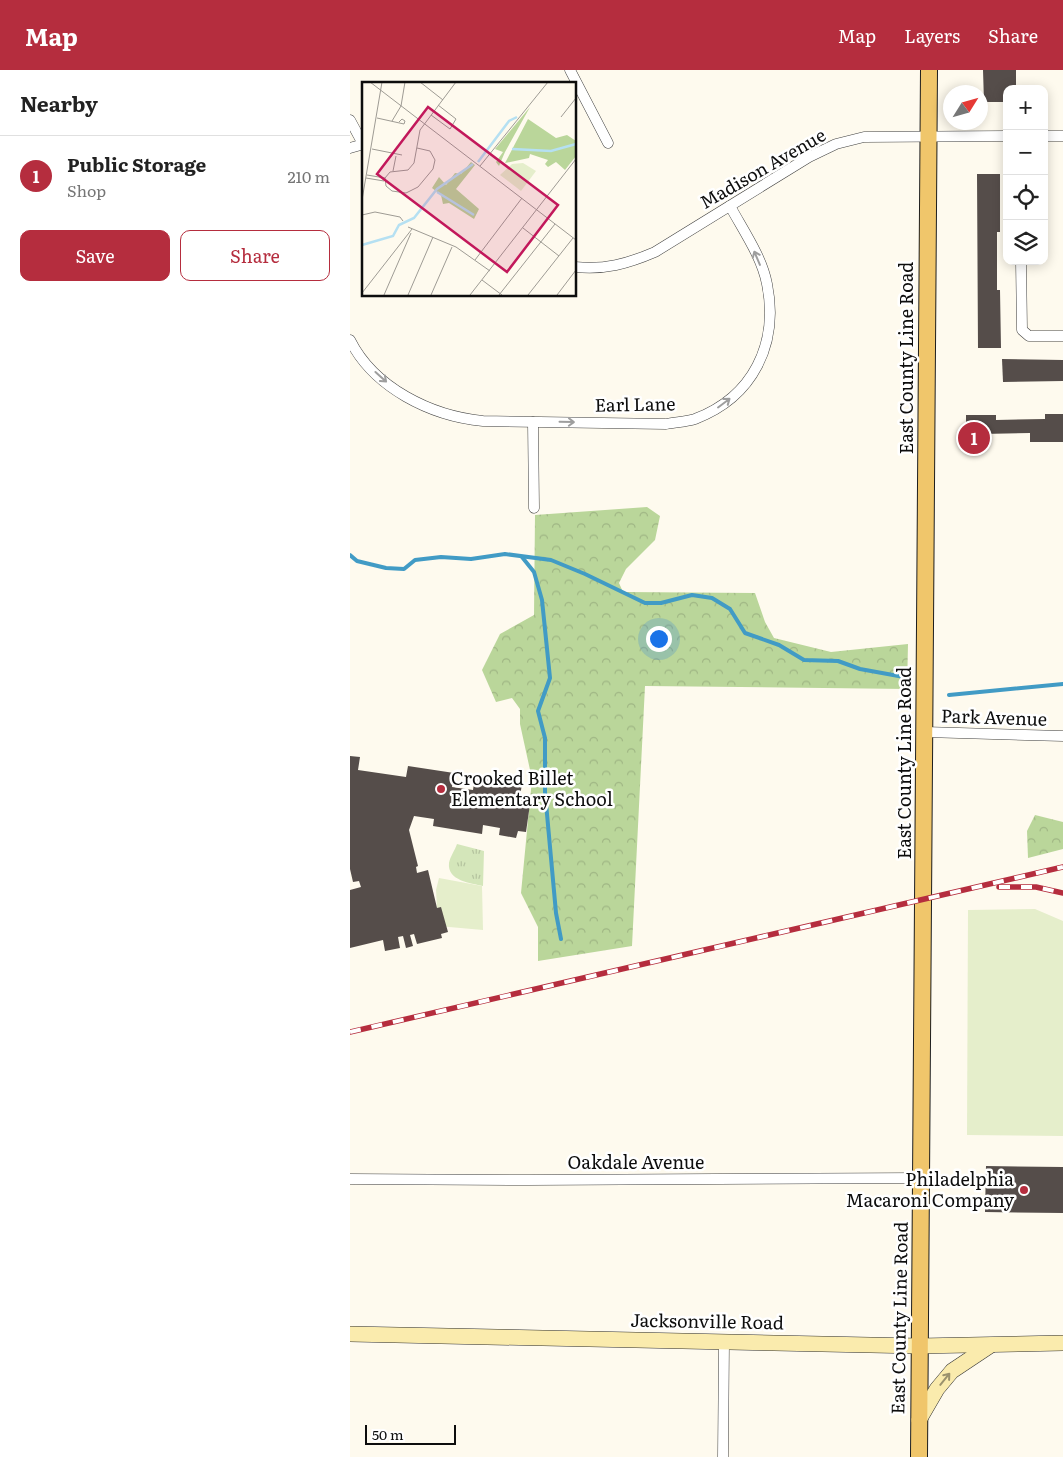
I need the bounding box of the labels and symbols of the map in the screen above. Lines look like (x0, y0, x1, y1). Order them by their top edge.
inset map (362, 82, 576, 296)
north arrow (943, 85, 988, 130)
street label: Madison Avenue (694, 121, 830, 215)
one-way arrow (752, 251, 762, 266)
street label: East County Line Road (892, 262, 919, 454)
one-way arrow (374, 371, 387, 383)
street label: Earl Lane (594, 389, 676, 418)
one-way arrow (718, 397, 731, 408)
one-way arrow (558, 417, 575, 427)
pin: 1 (958, 419, 990, 457)
your location (646, 626, 672, 652)
street label: East County Line Road (890, 667, 917, 859)
street label: Park Avenue (940, 701, 1048, 732)
place label: Crooked Billet Elementary School (451, 764, 613, 812)
marker: Crooked Billet Elementary School (435, 783, 447, 795)
street label: Oakdale Avenue (568, 1148, 704, 1175)
place label: Philadelphia Macaroni Company (846, 1165, 1015, 1213)
marker: Philadelphia Macaroni Company (1018, 1184, 1030, 1196)
street label: East County Line Road (883, 1221, 914, 1415)
street label: Jacksonville Road (630, 1306, 784, 1335)
one-way arrow (940, 1373, 951, 1386)
scale bar (365, 1422, 456, 1445)

